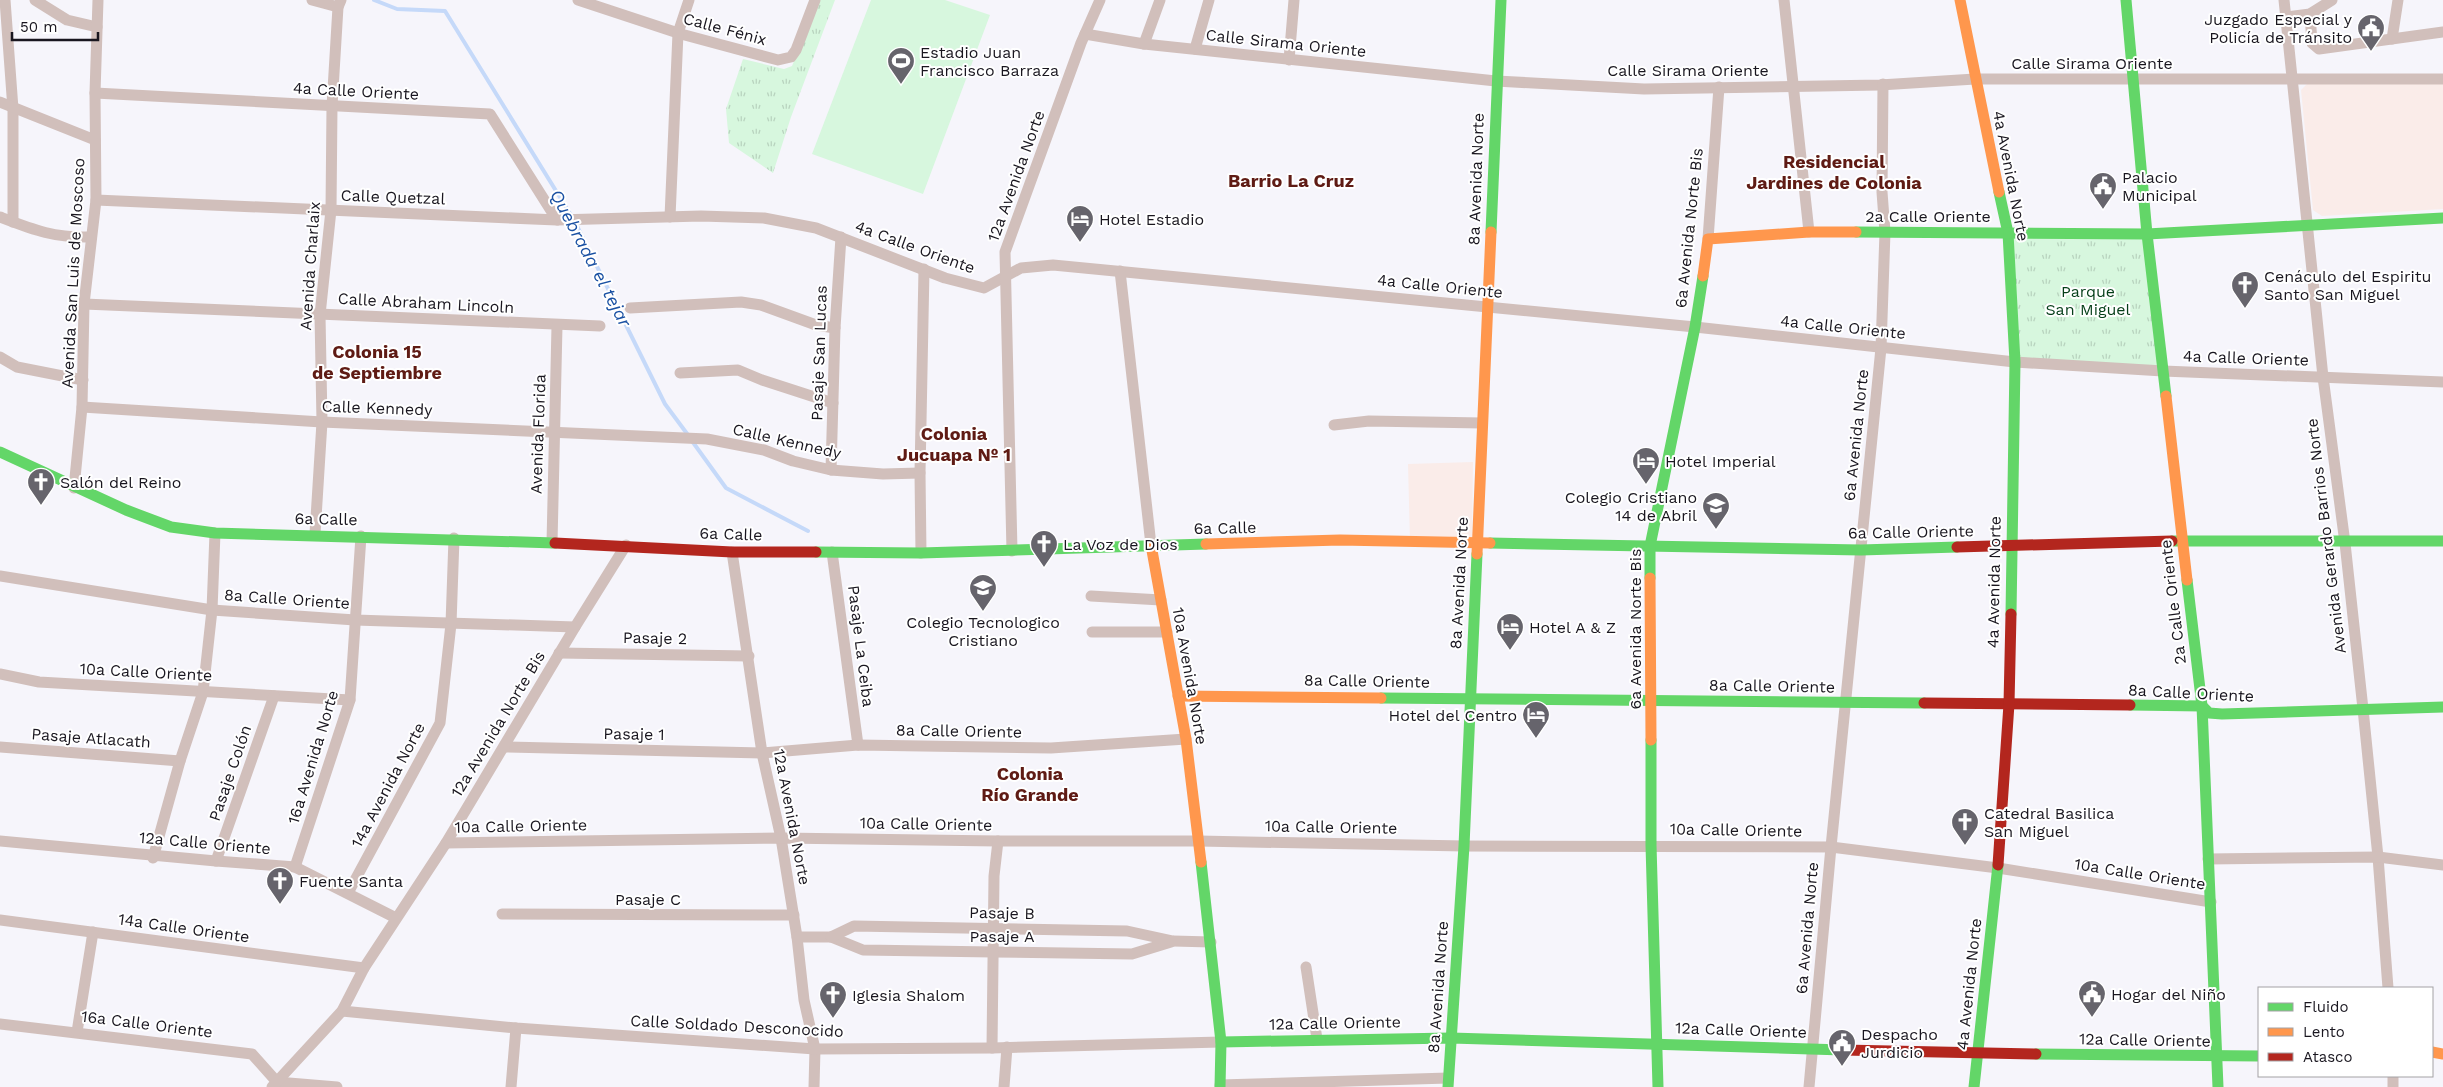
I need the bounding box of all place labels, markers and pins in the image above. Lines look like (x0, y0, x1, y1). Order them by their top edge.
place label: Juzgado Especial y Policía de Tránsito (2204, 10, 2353, 47)
public building icon: Juzgado Especial y Policía de Tránsito (2356, 13, 2386, 52)
place label: Estadio Juan Francisco Barraza (920, 43, 1059, 80)
sports icon: Estadio Juan Francisco Barraza (886, 46, 916, 85)
place label: Palacio Municipal (2122, 168, 2197, 205)
public building icon: Palacio Municipal (2088, 171, 2118, 210)
hotel icon: Hotel Estadio (1065, 204, 1095, 243)
place label: Hotel Estadio (1099, 210, 1204, 229)
place label: Cenáculo del Espiritu Santo San Miguel (2264, 267, 2431, 304)
church icon: Cenáculo del Espiritu Santo San Miguel (2230, 270, 2260, 309)
hotel icon: Hotel Imperial (1631, 446, 1661, 485)
place label: Hotel Imperial (1665, 452, 1776, 471)
church icon: Salón del Reino (26, 467, 56, 506)
place label: Salón del Reino (60, 473, 181, 492)
place label: Colegio Cristiano 14 de Abril (1565, 488, 1697, 525)
school or university icon: Colegio Cristiano 14 de Abril (1701, 491, 1731, 530)
church icon: La Voz de Dios (1029, 529, 1059, 568)
place label: La Voz de Dios (1063, 535, 1178, 554)
school or university icon: Colegio Tecnologico Cristiano (968, 573, 998, 612)
hotel icon: Hotel A & Z (1495, 612, 1525, 651)
place label: Colegio Tecnologico Cristiano (906, 613, 1060, 650)
place label: Hotel A & Z (1529, 618, 1616, 637)
hotel icon: Hotel del Centro (1521, 700, 1551, 739)
place label: Hotel del Centro (1389, 706, 1517, 725)
place label: Catedral Basilica San Miguel (1984, 804, 2114, 841)
church icon: Catedral Basilica San Miguel (1950, 807, 1980, 846)
church icon: Fuente Santa (265, 866, 295, 905)
place label: Fuente Santa (299, 872, 403, 891)
public building icon: Hogar del Niño (2077, 979, 2107, 1018)
church icon: Iglesia Shalom (818, 980, 848, 1019)
place label: Hogar del Niño (2111, 985, 2226, 1004)
place label: Iglesia Shalom (852, 986, 965, 1005)
place label: Despacho Jurdicio (1861, 1025, 1938, 1062)
public building icon: Despacho Jurdicio (1827, 1028, 1857, 1067)

